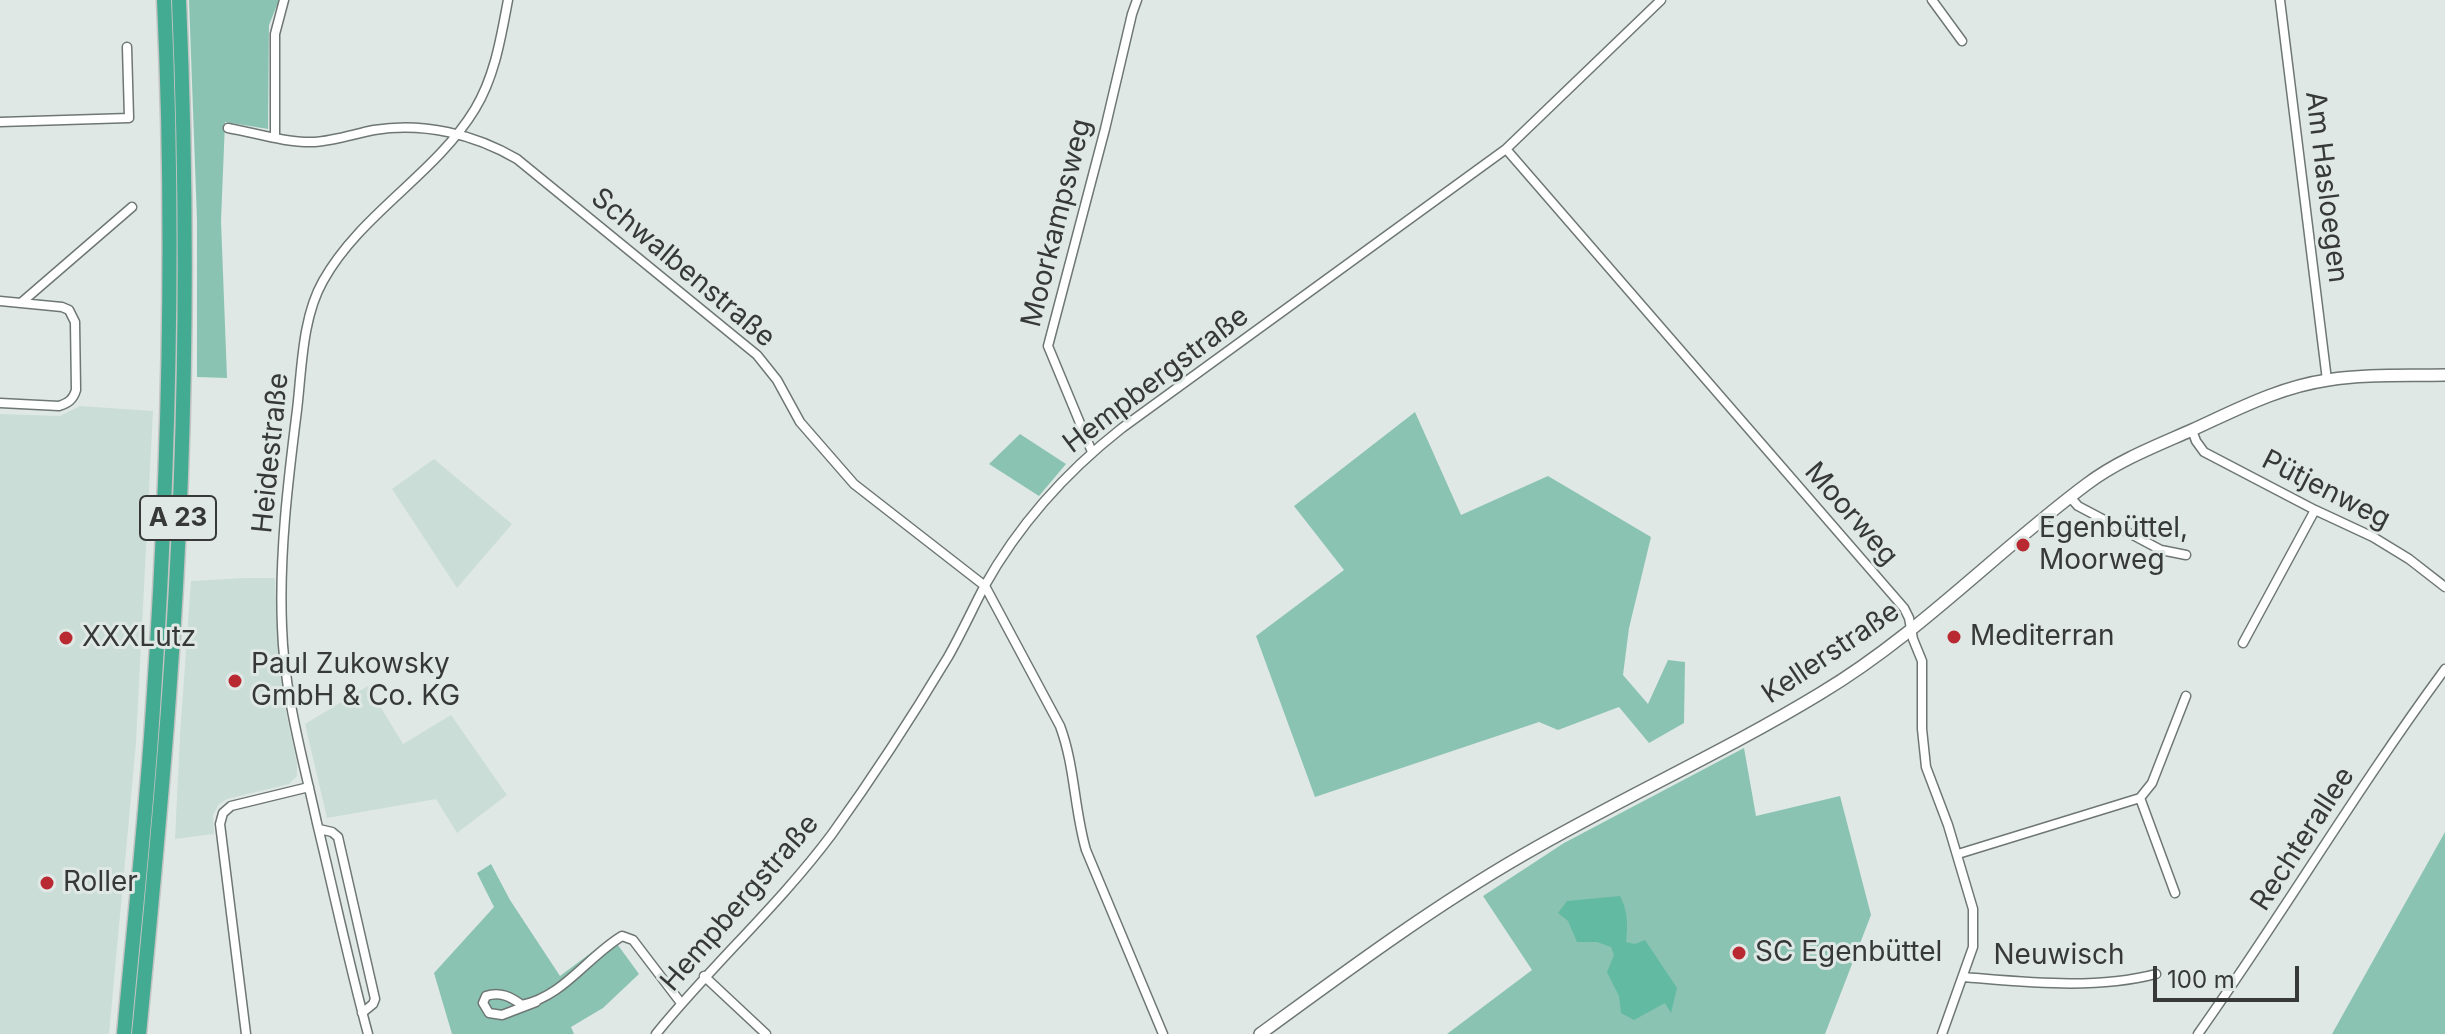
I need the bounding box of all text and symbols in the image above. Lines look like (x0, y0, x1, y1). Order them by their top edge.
street label: Am Hasloegen (2298, 89, 2354, 285)
street label: Moorkampsweg (1015, 115, 1099, 331)
street label: Schwalbenstraße (584, 181, 782, 355)
street label: Hempbergstraße (1057, 299, 1255, 461)
street label: Heidestraße (246, 371, 296, 535)
street label: Pütjenweg (2256, 443, 2396, 537)
street label: Moorweg (1797, 456, 1905, 572)
road number: A 23 (140, 496, 216, 540)
place label: Egenbüttel, Moorweg (2039, 512, 2188, 578)
marker: Egenbüttel, Moorweg (2014, 536, 2032, 554)
street label: Kellerstraße (1756, 595, 1906, 711)
place label: Mediterran (1970, 620, 2115, 654)
place label: XXXLutz (82, 621, 196, 655)
marker: Mediterran (1945, 628, 1963, 646)
marker: XXXLutz (57, 629, 75, 647)
place label: Paul Zukowsky GmbH & Co. KG (251, 648, 460, 714)
marker: Paul Zukowsky GmbH & Co. KG (226, 672, 244, 690)
street label: Rechterallee (2244, 761, 2362, 917)
street label: Hempbergstraße (654, 808, 826, 998)
place label: Roller (63, 866, 138, 900)
marker: Roller (38, 874, 56, 892)
place label: SC Egenbüttel (1755, 936, 1942, 970)
street label: Neuwisch (1993, 939, 2125, 973)
marker: SC Egenbüttel (1730, 944, 1748, 962)
scale bar (2157, 950, 2303, 1000)
text: 100 m (2167, 965, 2235, 994)

